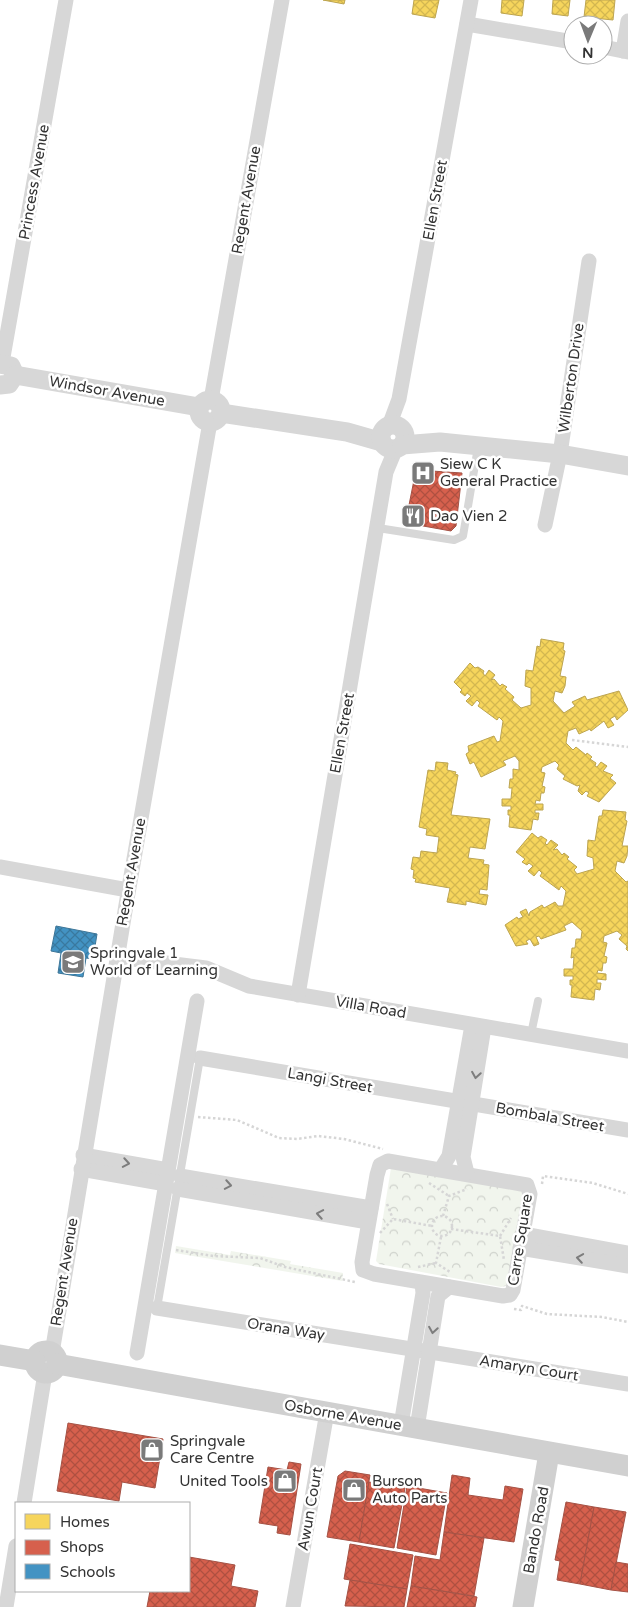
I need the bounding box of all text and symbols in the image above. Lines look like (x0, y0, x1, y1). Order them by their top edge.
north arrow (563, 15, 613, 65)
text: N (582, 44, 594, 61)
street label: Princess Avenue (15, 123, 53, 241)
street label: Regent Avenue (228, 145, 264, 255)
street label: Ellen Street (419, 158, 451, 242)
street label: Wilberton Drive (554, 322, 588, 434)
street label: Windsor Avenue (48, 372, 166, 410)
place label: Siew C K General Practice (440, 455, 557, 490)
hospital icon: Siew C K General Practice (410, 460, 436, 486)
restaurant icon: Dao Vien 2 (400, 503, 426, 529)
place label: Dao Vien 2 (430, 507, 508, 525)
street label: Ellen Street (326, 691, 358, 775)
street label: Regent Avenue (113, 817, 149, 927)
place label: Springvale 1 World of Learning (90, 944, 218, 979)
school or university icon: Springvale 1 World of Learning (60, 949, 86, 975)
street label: Villa Road (334, 992, 408, 1022)
street label: Langi Street (286, 1064, 374, 1096)
one-way arrow (472, 1071, 482, 1079)
street label: Bombala Street (494, 1099, 606, 1135)
one-way arrow (121, 1157, 130, 1167)
one-way arrow (224, 1179, 232, 1189)
street label: Carre Square (504, 1193, 536, 1287)
one-way arrow (316, 1209, 324, 1219)
street label: Regent Avenue (47, 1217, 81, 1327)
one-way arrow (576, 1254, 584, 1264)
street label: Orana Way (246, 1314, 326, 1344)
one-way arrow (428, 1326, 438, 1334)
street label: Amaryn Court (478, 1351, 580, 1385)
street label: Osborne Avenue (283, 1396, 403, 1434)
place label: Springvale Care Centre (170, 1432, 254, 1467)
shop icon: Springvale Care Centre (139, 1437, 165, 1463)
street label: Awun Court (294, 1466, 326, 1552)
shop icon: United Tools (272, 1468, 298, 1494)
place label: United Tools (179, 1472, 268, 1490)
place label: Burson Auto Parts (372, 1472, 448, 1507)
shop icon: Burson Auto Parts (341, 1477, 367, 1503)
street label: Bando Road (519, 1485, 553, 1575)
legend (15, 1502, 190, 1592)
text: Homes (60, 1513, 110, 1531)
text: Shops (60, 1538, 104, 1556)
text: Schools (60, 1563, 116, 1581)

